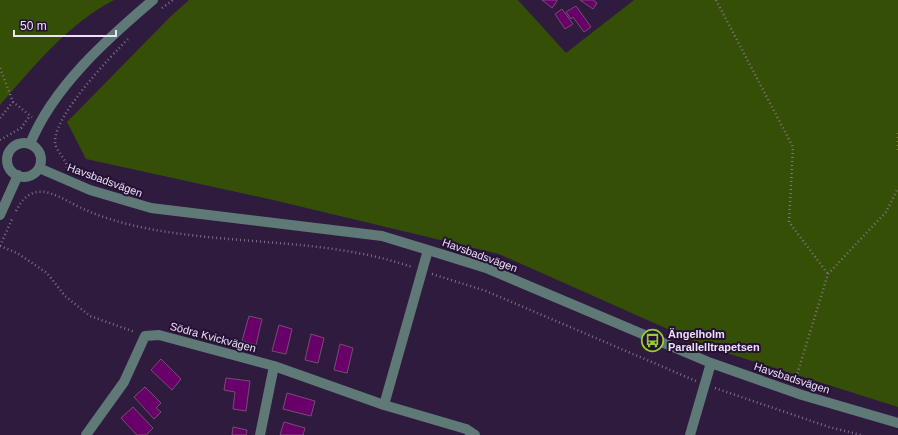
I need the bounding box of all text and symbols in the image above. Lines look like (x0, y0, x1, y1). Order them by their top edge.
scale bar (14, 12, 116, 38)
text: 50 m (20, 19, 47, 33)
street label: Havsbadsvägen (66, 161, 144, 199)
street label: Havsbadsvägen (441, 236, 519, 274)
street label: Södra Kvickvägen (169, 320, 257, 354)
bus stop icon: Ängelholm Parallelltrapetsen (640, 327, 666, 353)
place label: Ängelholm Parallelltrapetsen (668, 328, 760, 353)
street label: Havsbadsvägen (753, 360, 831, 396)

